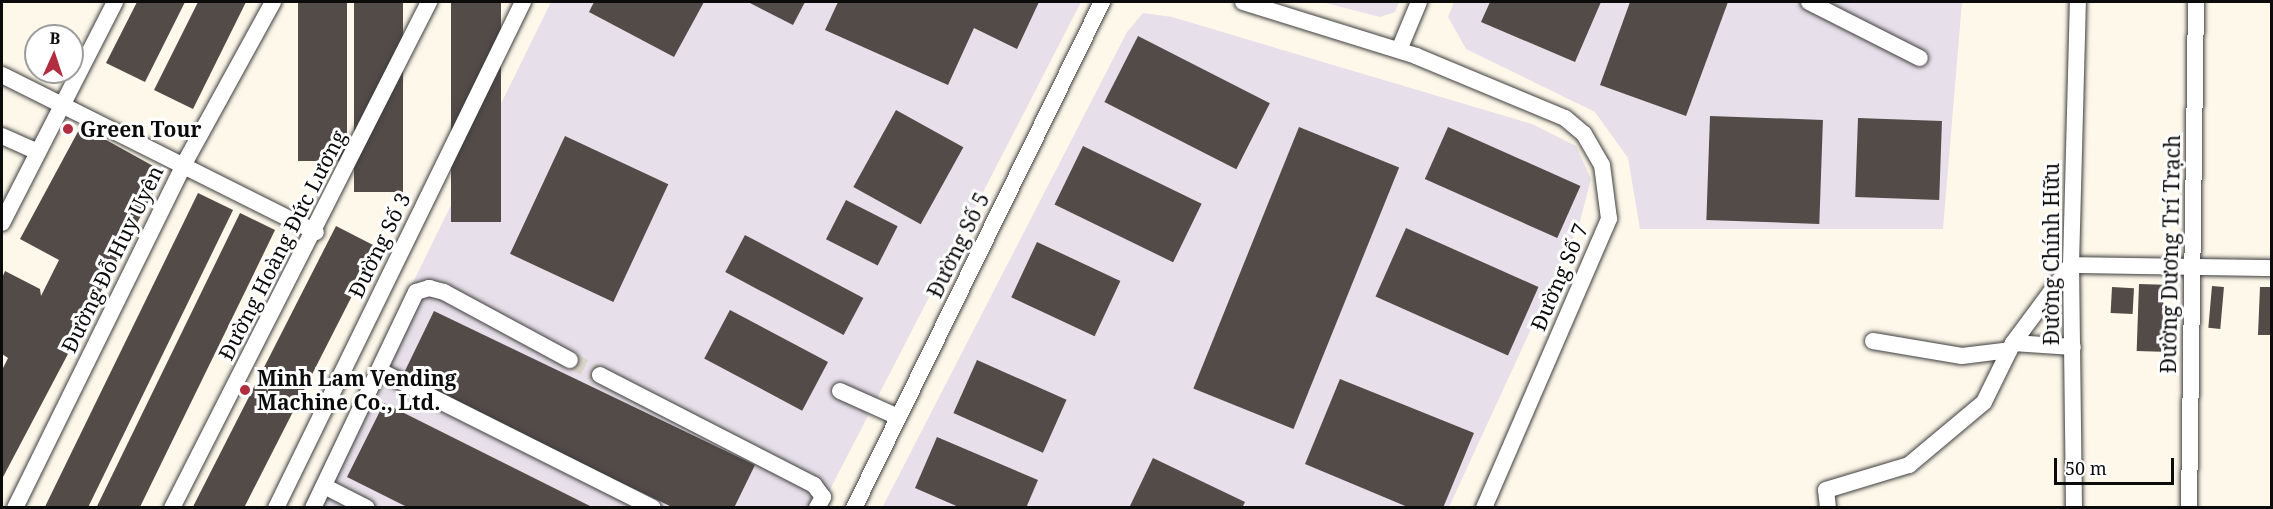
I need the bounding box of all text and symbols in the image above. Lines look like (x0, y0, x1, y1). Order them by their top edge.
north arrow (24, 24, 84, 84)
text: B (49, 27, 61, 49)
place label: Green Tour (80, 116, 201, 142)
marker: Green Tour (61, 122, 75, 136)
street label: Đường Hoàng Đức Lương (213, 126, 351, 364)
street label: Đường Dương Trí Trạch (2155, 134, 2185, 374)
street label: Đường Đỗ Huy Uyên (56, 161, 168, 357)
street label: Đường Chính Hữu (2038, 163, 2064, 345)
street label: Đường Số 3 (343, 188, 415, 302)
street label: Đường Số 5 (922, 188, 994, 302)
street label: Đường Số 7 (1525, 220, 1593, 334)
place label: Minh Lam Vending Machine Co., Ltd. (257, 365, 457, 415)
marker: Minh Lam Vending Machine Co., Ltd. (238, 383, 252, 397)
scale bar (2057, 446, 2177, 484)
text: 50 m (2065, 456, 2107, 480)

